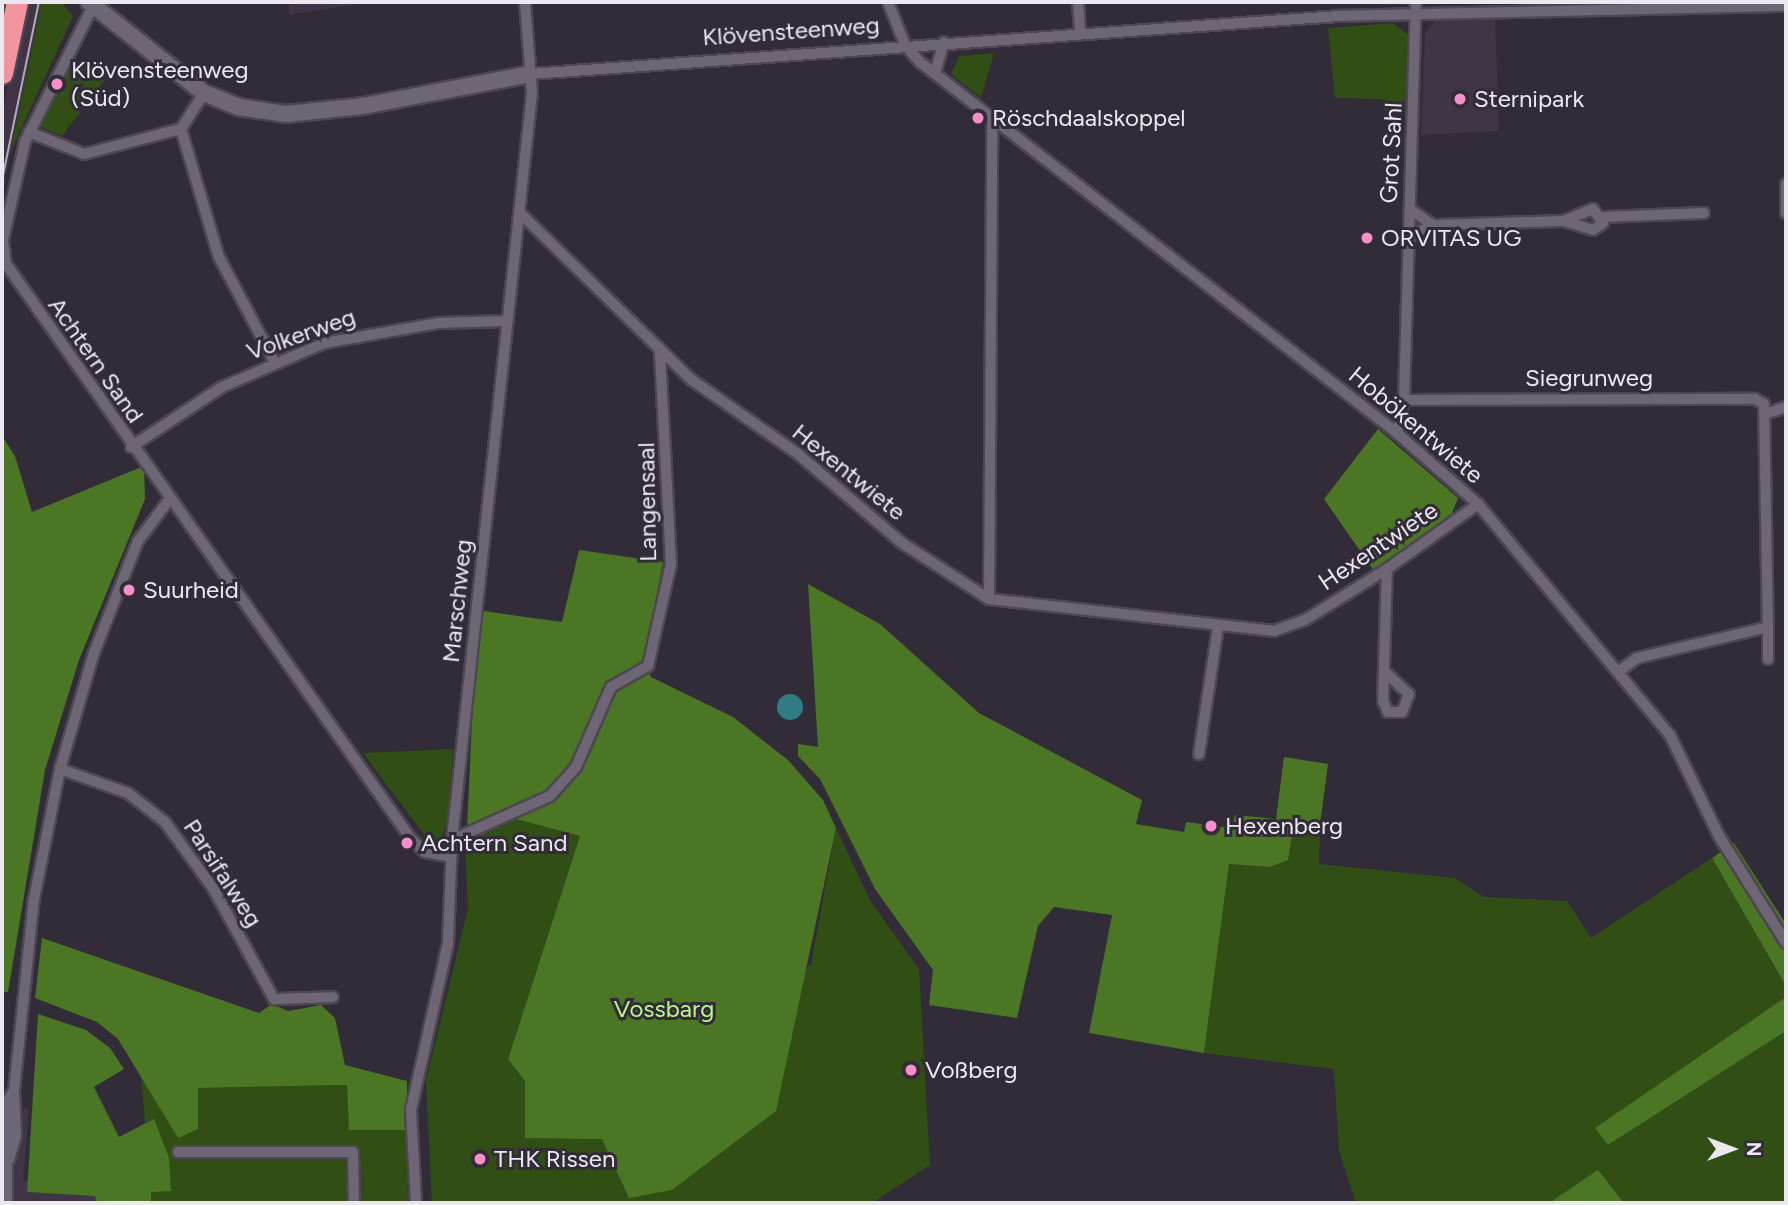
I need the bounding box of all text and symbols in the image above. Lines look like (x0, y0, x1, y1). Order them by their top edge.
street label: Klövensteenweg (701, 10, 881, 52)
place label: Klövensteenweg (Süd) (71, 56, 249, 112)
marker: Klövensteenweg (Süd) (49, 76, 65, 92)
place label: Sternipark (1474, 85, 1584, 113)
marker: Sternipark (1452, 91, 1468, 107)
street label: Grot Sahl (1374, 102, 1408, 204)
place label: Röschdaalskoppel (992, 104, 1186, 132)
marker: Röschdaalskoppel (970, 110, 986, 126)
place label: ORVITAS UG (1381, 224, 1522, 252)
marker: ORVITAS UG (1359, 230, 1375, 246)
street label: Achtern Sand (42, 292, 150, 428)
street label: Volkerweg (243, 302, 359, 366)
street label: Hobökentwiete (1343, 360, 1489, 490)
street label: Siegrunweg (1525, 364, 1653, 392)
street label: Hexentwiete (787, 418, 911, 526)
street label: Langensaal (632, 442, 662, 562)
street label: Hexentwiete (1313, 496, 1443, 596)
street label: Marschweg (436, 538, 478, 664)
place label: Suurheid (143, 576, 239, 604)
marker: Suurheid (121, 582, 137, 598)
place label: Hexenberg (1225, 812, 1343, 840)
street label: Parsifalweg (177, 814, 269, 932)
marker: Hexenberg (1203, 818, 1219, 834)
place label: Achtern Sand (421, 829, 567, 857)
marker: Achtern Sand (399, 835, 415, 851)
park label: Vossbarg (614, 995, 714, 1023)
place label: Voßberg (925, 1056, 1017, 1084)
marker: Voßberg (903, 1062, 919, 1078)
north arrow (1697, 1114, 1767, 1184)
text: N (1742, 1142, 1765, 1156)
place label: THK Rissen (494, 1145, 615, 1173)
marker: THK Rissen (472, 1151, 488, 1167)

